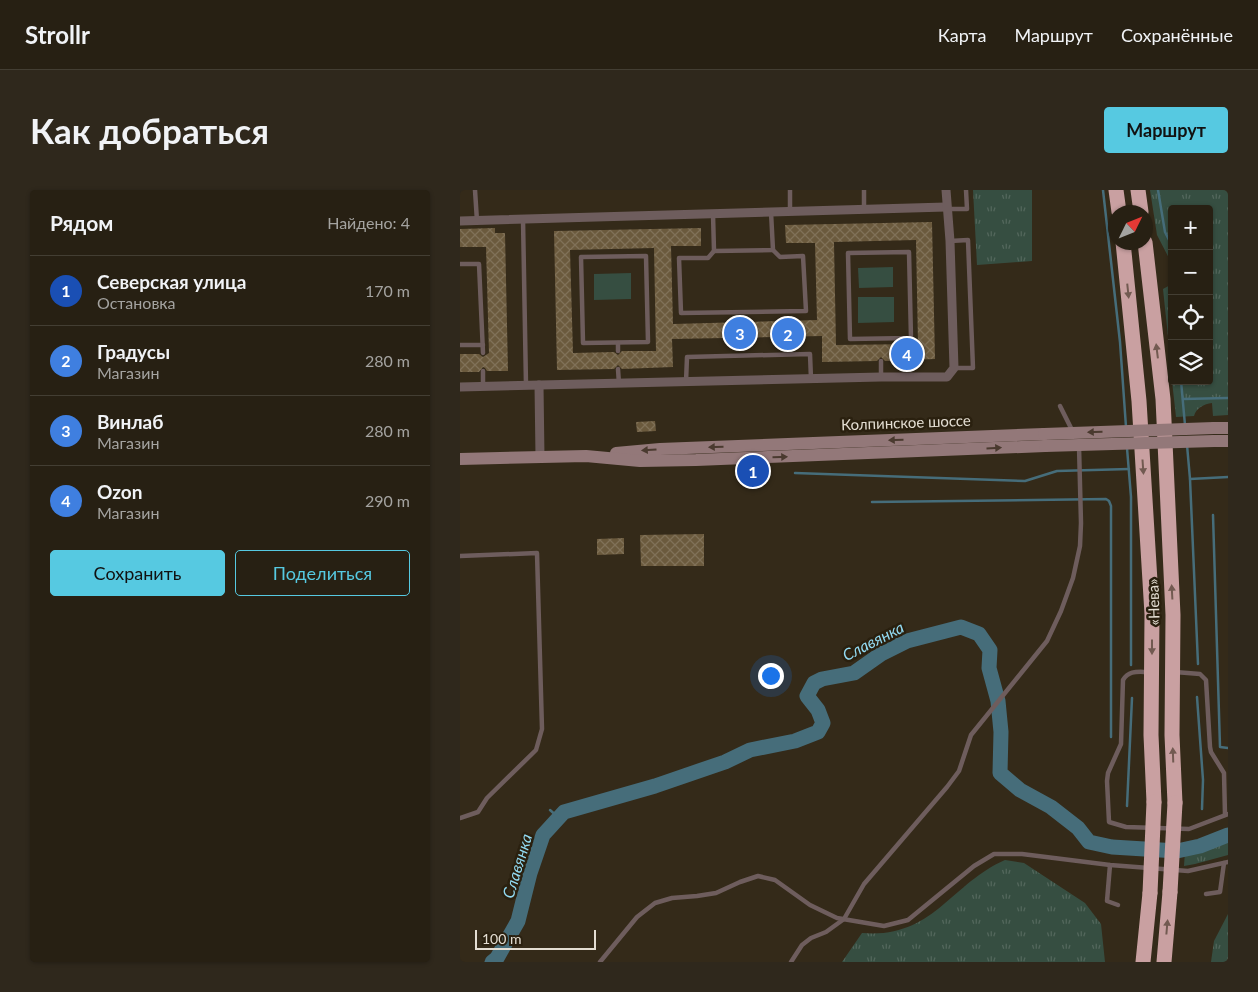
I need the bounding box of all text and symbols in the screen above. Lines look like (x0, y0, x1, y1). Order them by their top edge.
text: Strollr (25, 20, 90, 49)
text: Карта (938, 24, 986, 46)
text: Маршрут (1014, 24, 1093, 46)
text: Сохранённые (1121, 24, 1233, 46)
button: Маршрут (1104, 107, 1228, 153)
text: Как добраться (30, 109, 269, 151)
north arrow (1108, 205, 1153, 250)
map controls (1168, 205, 1213, 385)
button: + (1168, 205, 1213, 250)
text: Рядом (50, 210, 113, 235)
text: Найдено: 4 (327, 213, 410, 232)
button: − (1168, 250, 1213, 295)
text: Северская улица (97, 270, 246, 293)
text: 1 (61, 281, 71, 300)
text: 170 m (365, 281, 410, 300)
one-way arrow (1124, 283, 1132, 299)
text: Остановка (97, 293, 176, 312)
button: locate (1168, 295, 1213, 340)
pin: 3 (724, 314, 756, 352)
pin: 2 (772, 315, 804, 353)
pin: 4 (891, 335, 923, 373)
text: Градусы (97, 340, 170, 363)
button: layers (1168, 340, 1213, 385)
one-way arrow (1153, 343, 1161, 359)
text: 2 (61, 351, 71, 370)
text: 280 m (365, 351, 410, 370)
text: Магазин (97, 363, 159, 382)
text: Винлаб (97, 410, 163, 433)
street label: Колпинское шоссе (841, 411, 971, 433)
text: 3 (61, 421, 71, 440)
text: 280 m (365, 421, 410, 440)
one-way arrow (1087, 428, 1103, 436)
text: Магазин (97, 433, 159, 452)
one-way arrow (888, 436, 904, 444)
one-way arrow (708, 444, 724, 452)
one-way arrow (986, 444, 1002, 452)
one-way arrow (640, 446, 656, 454)
pin: 1 (737, 452, 769, 490)
one-way arrow (772, 452, 788, 460)
one-way arrow (1140, 460, 1148, 476)
text: Ozon (97, 480, 142, 503)
text: 4 (61, 491, 71, 510)
text: 290 m (365, 491, 410, 510)
text: Магазин (97, 503, 159, 522)
button: Сохранить (50, 550, 225, 596)
button: Поделиться (235, 550, 410, 596)
street label: «Нева» (1143, 578, 1163, 626)
one-way arrow (1167, 584, 1175, 600)
water label: Славянка (839, 617, 907, 664)
one-way arrow (1148, 639, 1156, 655)
your location (758, 663, 784, 689)
one-way arrow (1169, 746, 1177, 762)
water label: Славянка (498, 831, 535, 900)
one-way arrow (1164, 919, 1172, 935)
scale bar (475, 927, 596, 950)
text: 100 m (482, 930, 521, 947)

